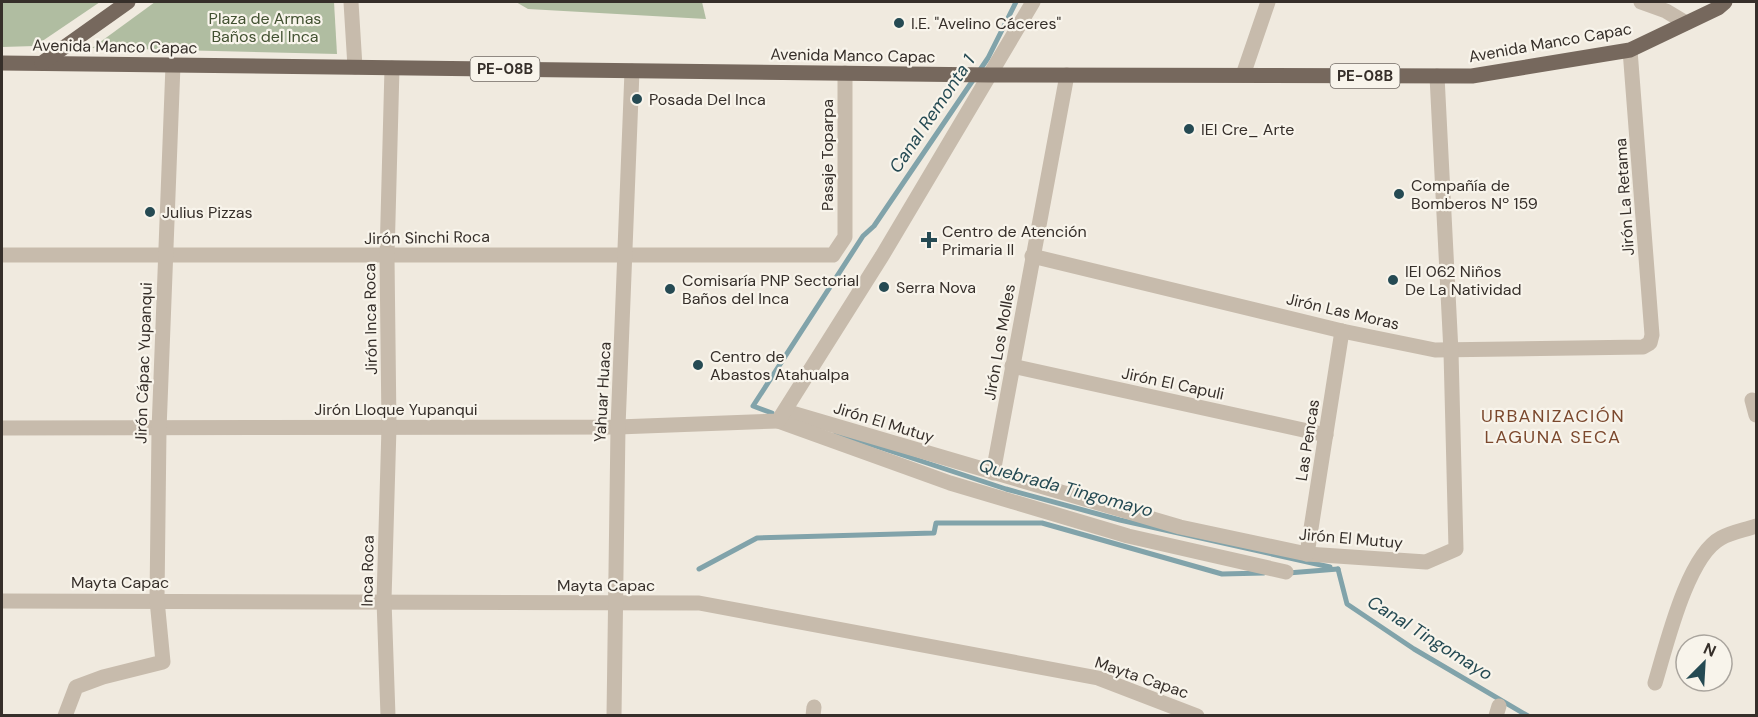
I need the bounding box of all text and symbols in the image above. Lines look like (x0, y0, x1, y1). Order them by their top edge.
park label: Plaza de Armas Baños del Inca (209, 8, 321, 47)
place label: I.E. "Avelino Cáceres" (911, 13, 1061, 34)
marker: I.E. "Avelino Cáceres" (892, 16, 906, 30)
street label: Avenida Manco Capac (1467, 18, 1633, 67)
street label: Avenida Manco Capac (32, 35, 198, 58)
street label: Avenida Manco Capac (770, 44, 936, 67)
water label: Canal Remonta 1 (884, 50, 981, 178)
road number: PE-08B (470, 57, 540, 81)
road number: PE-08B (1330, 64, 1400, 88)
place label: Posada Del Inca (649, 89, 766, 110)
marker: Posada Del Inca (630, 92, 644, 106)
street label: Pasaje Toparpa (817, 99, 838, 211)
place label: IEI Cre_ Arte (1201, 119, 1294, 140)
marker: IEI Cre_ Arte (1182, 122, 1196, 136)
street label: Jirón La Retama (1610, 138, 1639, 256)
place label: Compañía de Bomberos Nº 159 (1411, 175, 1538, 214)
marker: Compañía de Bomberos Nº 159 (1392, 187, 1406, 201)
place label: Julius Pizzas (162, 202, 253, 223)
marker: Julius Pizzas (143, 205, 157, 219)
place label: Centro de Atención Primaria II (942, 221, 1087, 260)
street label: Jirón Sinchi Roca (364, 226, 490, 249)
marker: Centro de Atención Primaria II (920, 231, 938, 249)
place label: IEI 062 Niños De La Natividad (1405, 261, 1521, 300)
street label: Jirón Inca Roca (359, 263, 382, 375)
place label: Comisaría PNP Sectorial Baños del Inca (682, 270, 859, 309)
marker: IEI 062 Niños De La Natividad (1386, 273, 1400, 287)
place label: Serra Nova (896, 277, 976, 298)
marker: Serra Nova (877, 280, 891, 294)
street label: Jirón Cápac Yupanqui (130, 282, 157, 444)
marker: Comisaría PNP Sectorial Baños del Inca (663, 282, 677, 296)
street label: Jirón Los Molles (979, 282, 1020, 402)
street label: Jirón Las Moras (1284, 288, 1401, 335)
street label: Yahuar Huaca (589, 341, 616, 443)
place label: Centro de Abastos Atahualpa (710, 346, 849, 385)
marker: Centro de Abastos Atahualpa (691, 358, 705, 372)
street label: Jirón El Capuli (1120, 362, 1226, 405)
street label: Jirón El Mutuy (831, 397, 937, 448)
street label: Las Pencas (1291, 398, 1324, 482)
street label: Jirón Lloque Yupanqui (314, 399, 478, 420)
district label: URBANIZACIÓN LAGUNA SECA (1481, 404, 1625, 449)
water label: Quebrada Tingomayo (976, 453, 1156, 523)
street label: Jirón El Mutuy (1298, 523, 1404, 554)
street label: Inca Roca (356, 535, 379, 607)
street label: Mayta Capac (71, 572, 169, 593)
street label: Mayta Capac (557, 575, 655, 596)
water label: Canal Tingomayo (1363, 590, 1497, 686)
north arrow (1674, 633, 1734, 693)
text: N (1700, 638, 1719, 662)
street label: Mayta Capac (1092, 652, 1192, 703)

